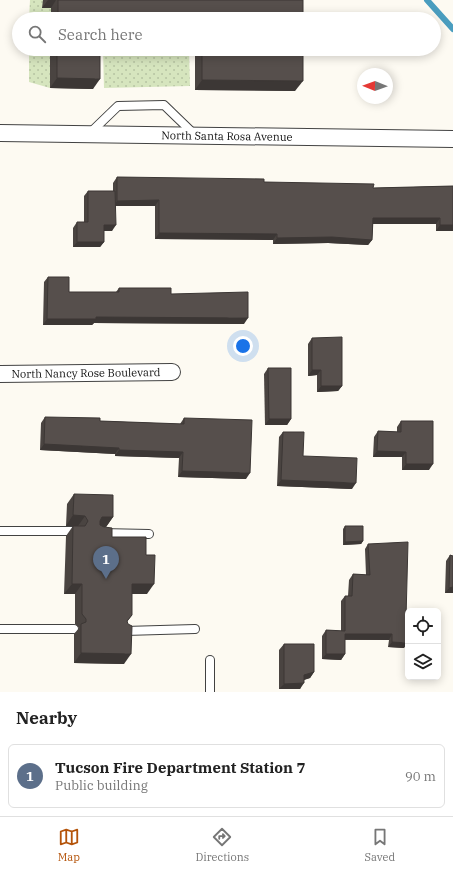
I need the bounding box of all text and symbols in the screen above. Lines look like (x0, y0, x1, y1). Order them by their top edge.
search box (12, 12, 441, 56)
icon: search (26, 23, 48, 45)
text: Search here (58, 25, 143, 44)
north arrow (357, 68, 393, 104)
street label: North Santa Rosa Avenue (161, 128, 293, 144)
your location (233, 336, 253, 356)
street label: North Nancy Rose Boulevard (11, 365, 161, 381)
pin: 1 (93, 546, 119, 579)
map controls (405, 608, 441, 680)
button: locate (405, 608, 441, 644)
button: layers (405, 644, 441, 680)
text: Nearby (16, 707, 77, 729)
text: Tucson Fire Department Station 7 (55, 758, 305, 777)
text: 1 (26, 768, 34, 785)
text: 90 m (405, 768, 436, 785)
text: Public building (55, 777, 148, 794)
tab: Map (58, 826, 80, 864)
tab: Directions (195, 826, 249, 864)
tab: Saved (364, 826, 395, 864)

